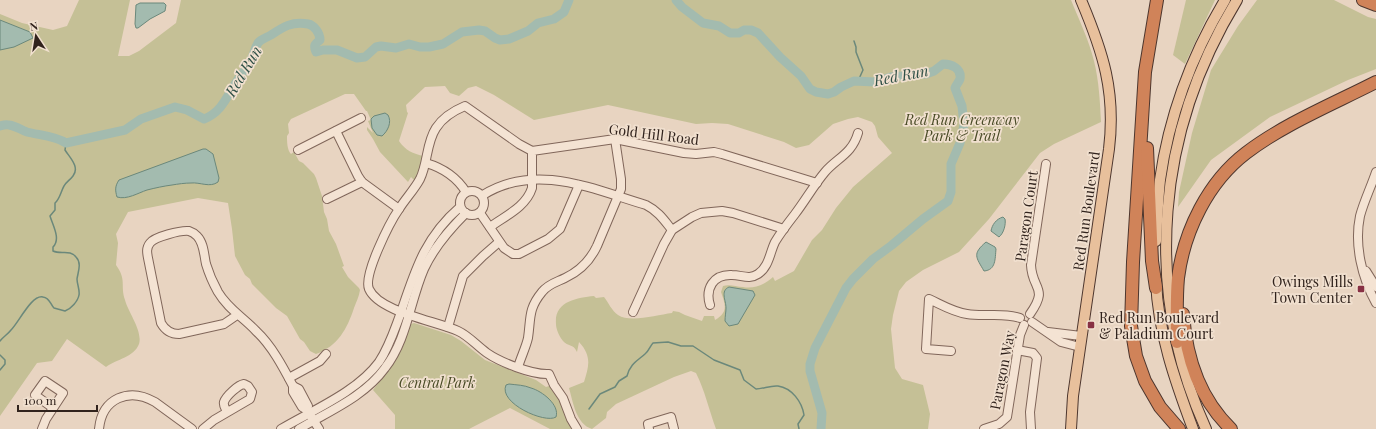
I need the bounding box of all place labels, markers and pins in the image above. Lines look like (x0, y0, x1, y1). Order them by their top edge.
place label: Owings Mills Town Center (1271, 272, 1354, 307)
marker: Owings Mills Town Center (1356, 284, 1366, 294)
place label: Red Run Boulevard & Paladium Court (1099, 308, 1219, 343)
marker: Red Run Boulevard & Paladium Court (1086, 320, 1096, 330)

